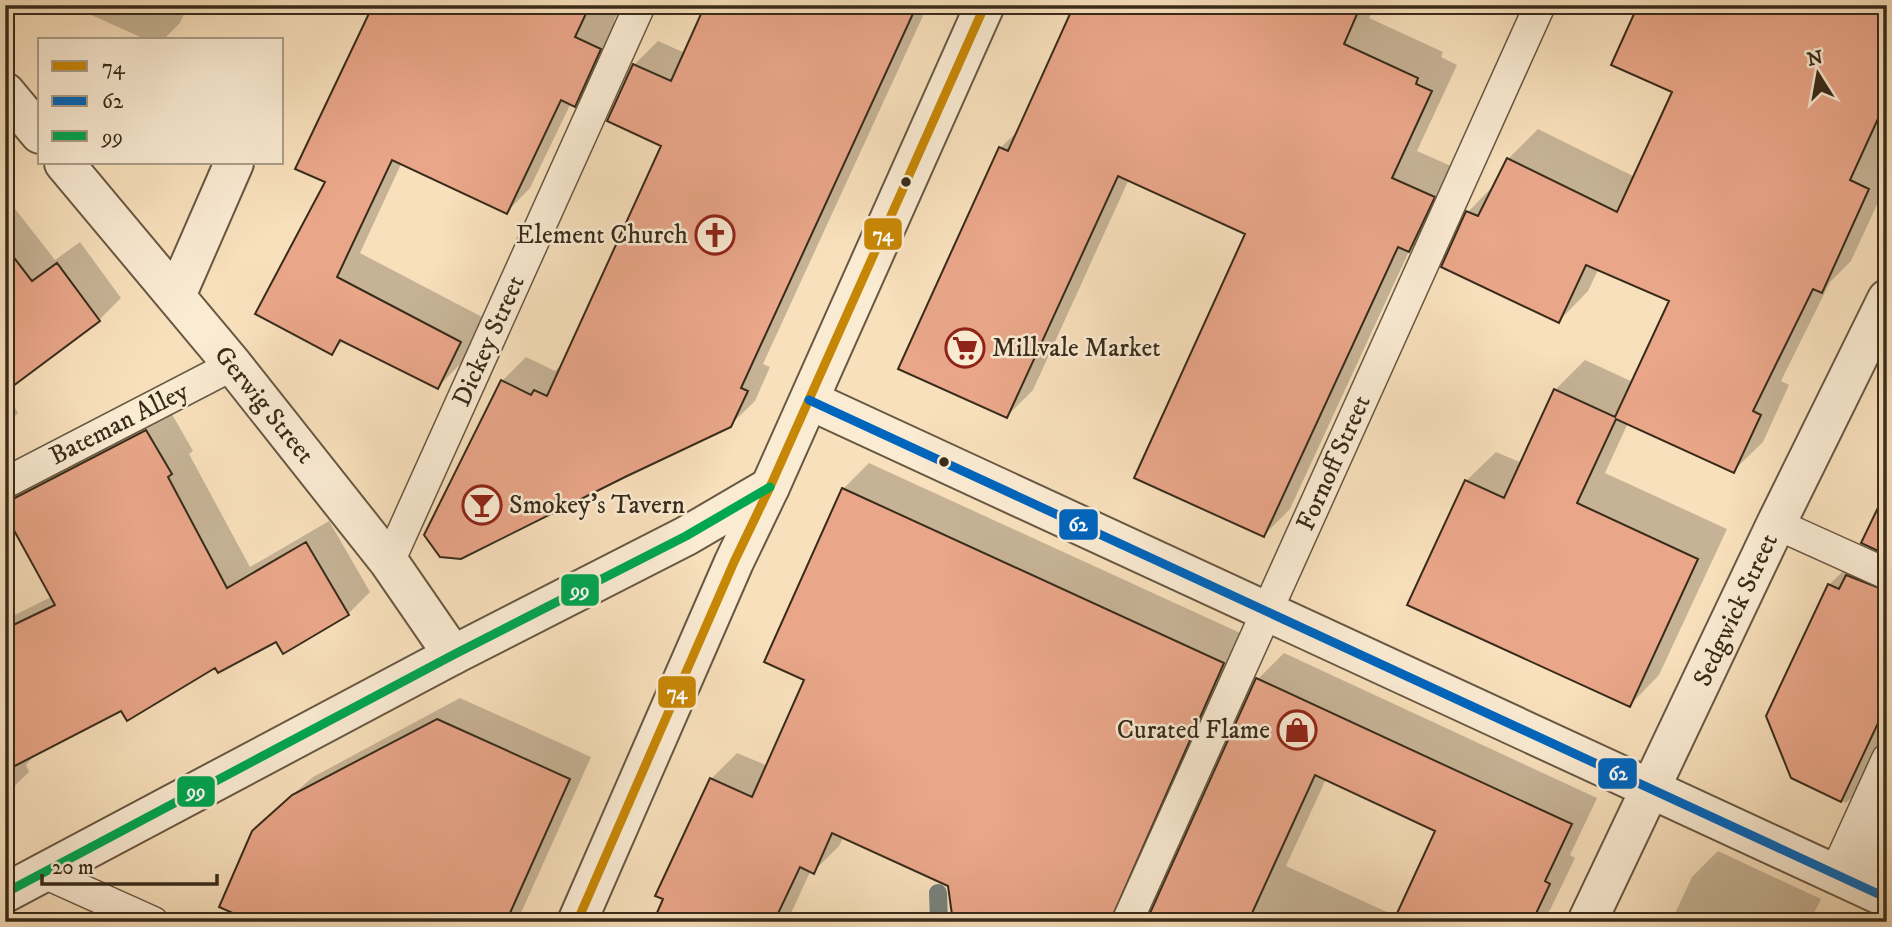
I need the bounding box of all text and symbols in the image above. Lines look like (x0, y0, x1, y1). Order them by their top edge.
legend (38, 38, 284, 164)
north arrow (1784, 38, 1854, 108)
text: N (1805, 46, 1825, 72)
text: 74 (102, 55, 126, 81)
text: 62 (102, 89, 124, 115)
text: 99 (101, 125, 123, 151)
unlabelled marker (899, 175, 913, 189)
church icon: Element Church (694, 214, 736, 256)
line badge: 74 (863, 217, 903, 251)
place label: Element Church (516, 219, 688, 252)
text: 74 (873, 224, 894, 247)
street label: Dickey Street (445, 270, 533, 412)
supermarket icon: Millvale Market (944, 327, 986, 369)
place label: Millvale Market (992, 332, 1161, 365)
street label: Gerwig Street (207, 339, 321, 471)
street label: Bateman Alley (44, 375, 195, 473)
street label: Fornoff Street (1289, 390, 1379, 536)
unlabelled marker (937, 455, 951, 469)
bar icon: Smokey's Tavern (461, 484, 503, 526)
place label: Smokey's Tavern (509, 489, 685, 522)
line badge: 62 (1058, 508, 1099, 541)
text: 62 (1068, 514, 1088, 537)
street label: Sedgwick Street (1686, 528, 1786, 692)
line badge: 99 (560, 573, 600, 607)
text: 99 (569, 580, 589, 603)
line badge: 74 (657, 675, 697, 709)
text: 74 (667, 682, 688, 705)
shop icon: Curated Flame (1276, 709, 1318, 751)
place label: Curated Flame (1117, 714, 1270, 747)
line badge: 62 (1597, 757, 1638, 790)
text: 62 (1608, 763, 1628, 786)
line badge: 99 (176, 775, 216, 808)
text: 99 (185, 781, 205, 804)
scale bar (42, 843, 217, 887)
text: 20 m (52, 855, 94, 881)

